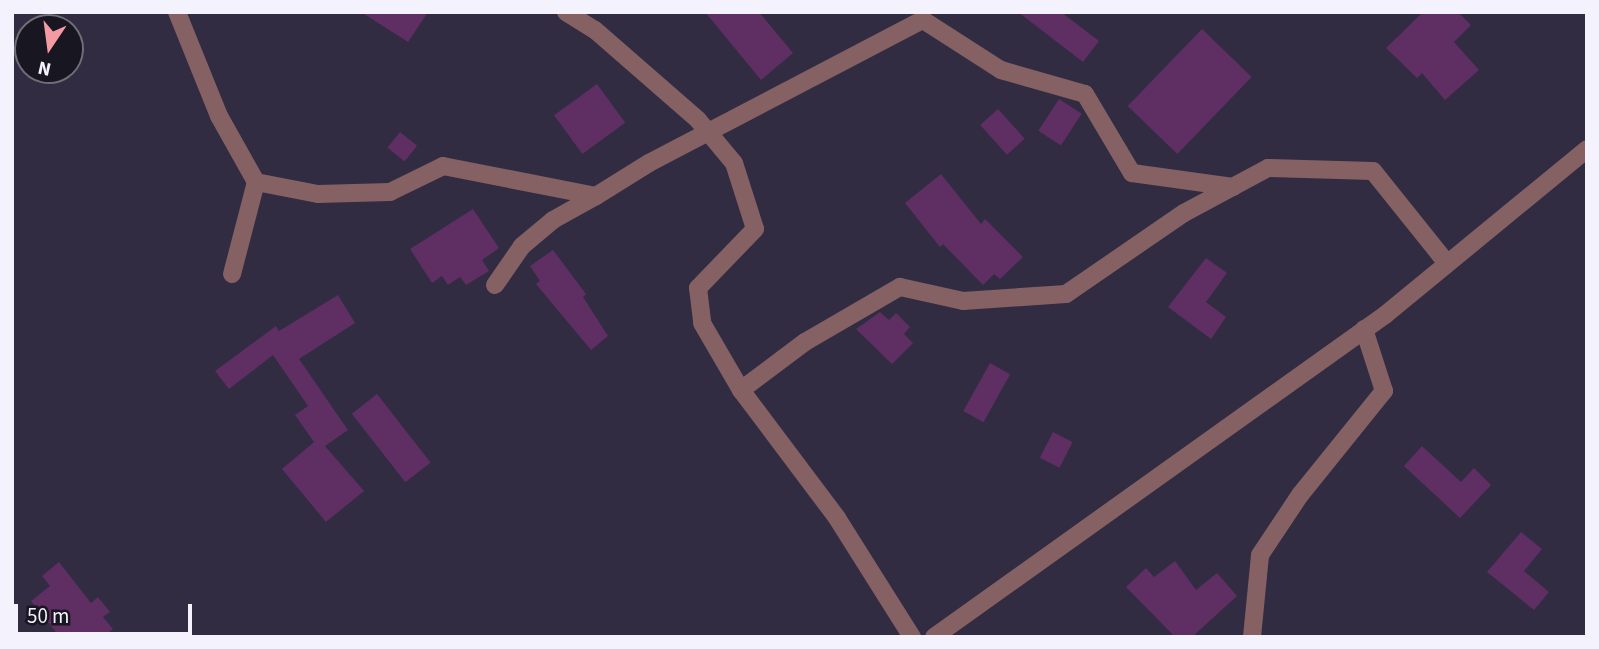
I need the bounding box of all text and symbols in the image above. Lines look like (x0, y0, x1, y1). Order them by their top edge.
north arrow (14, 14, 84, 84)
text: N (35, 53, 54, 83)
scale bar (18, 590, 196, 634)
text: 50 m (27, 601, 69, 631)

